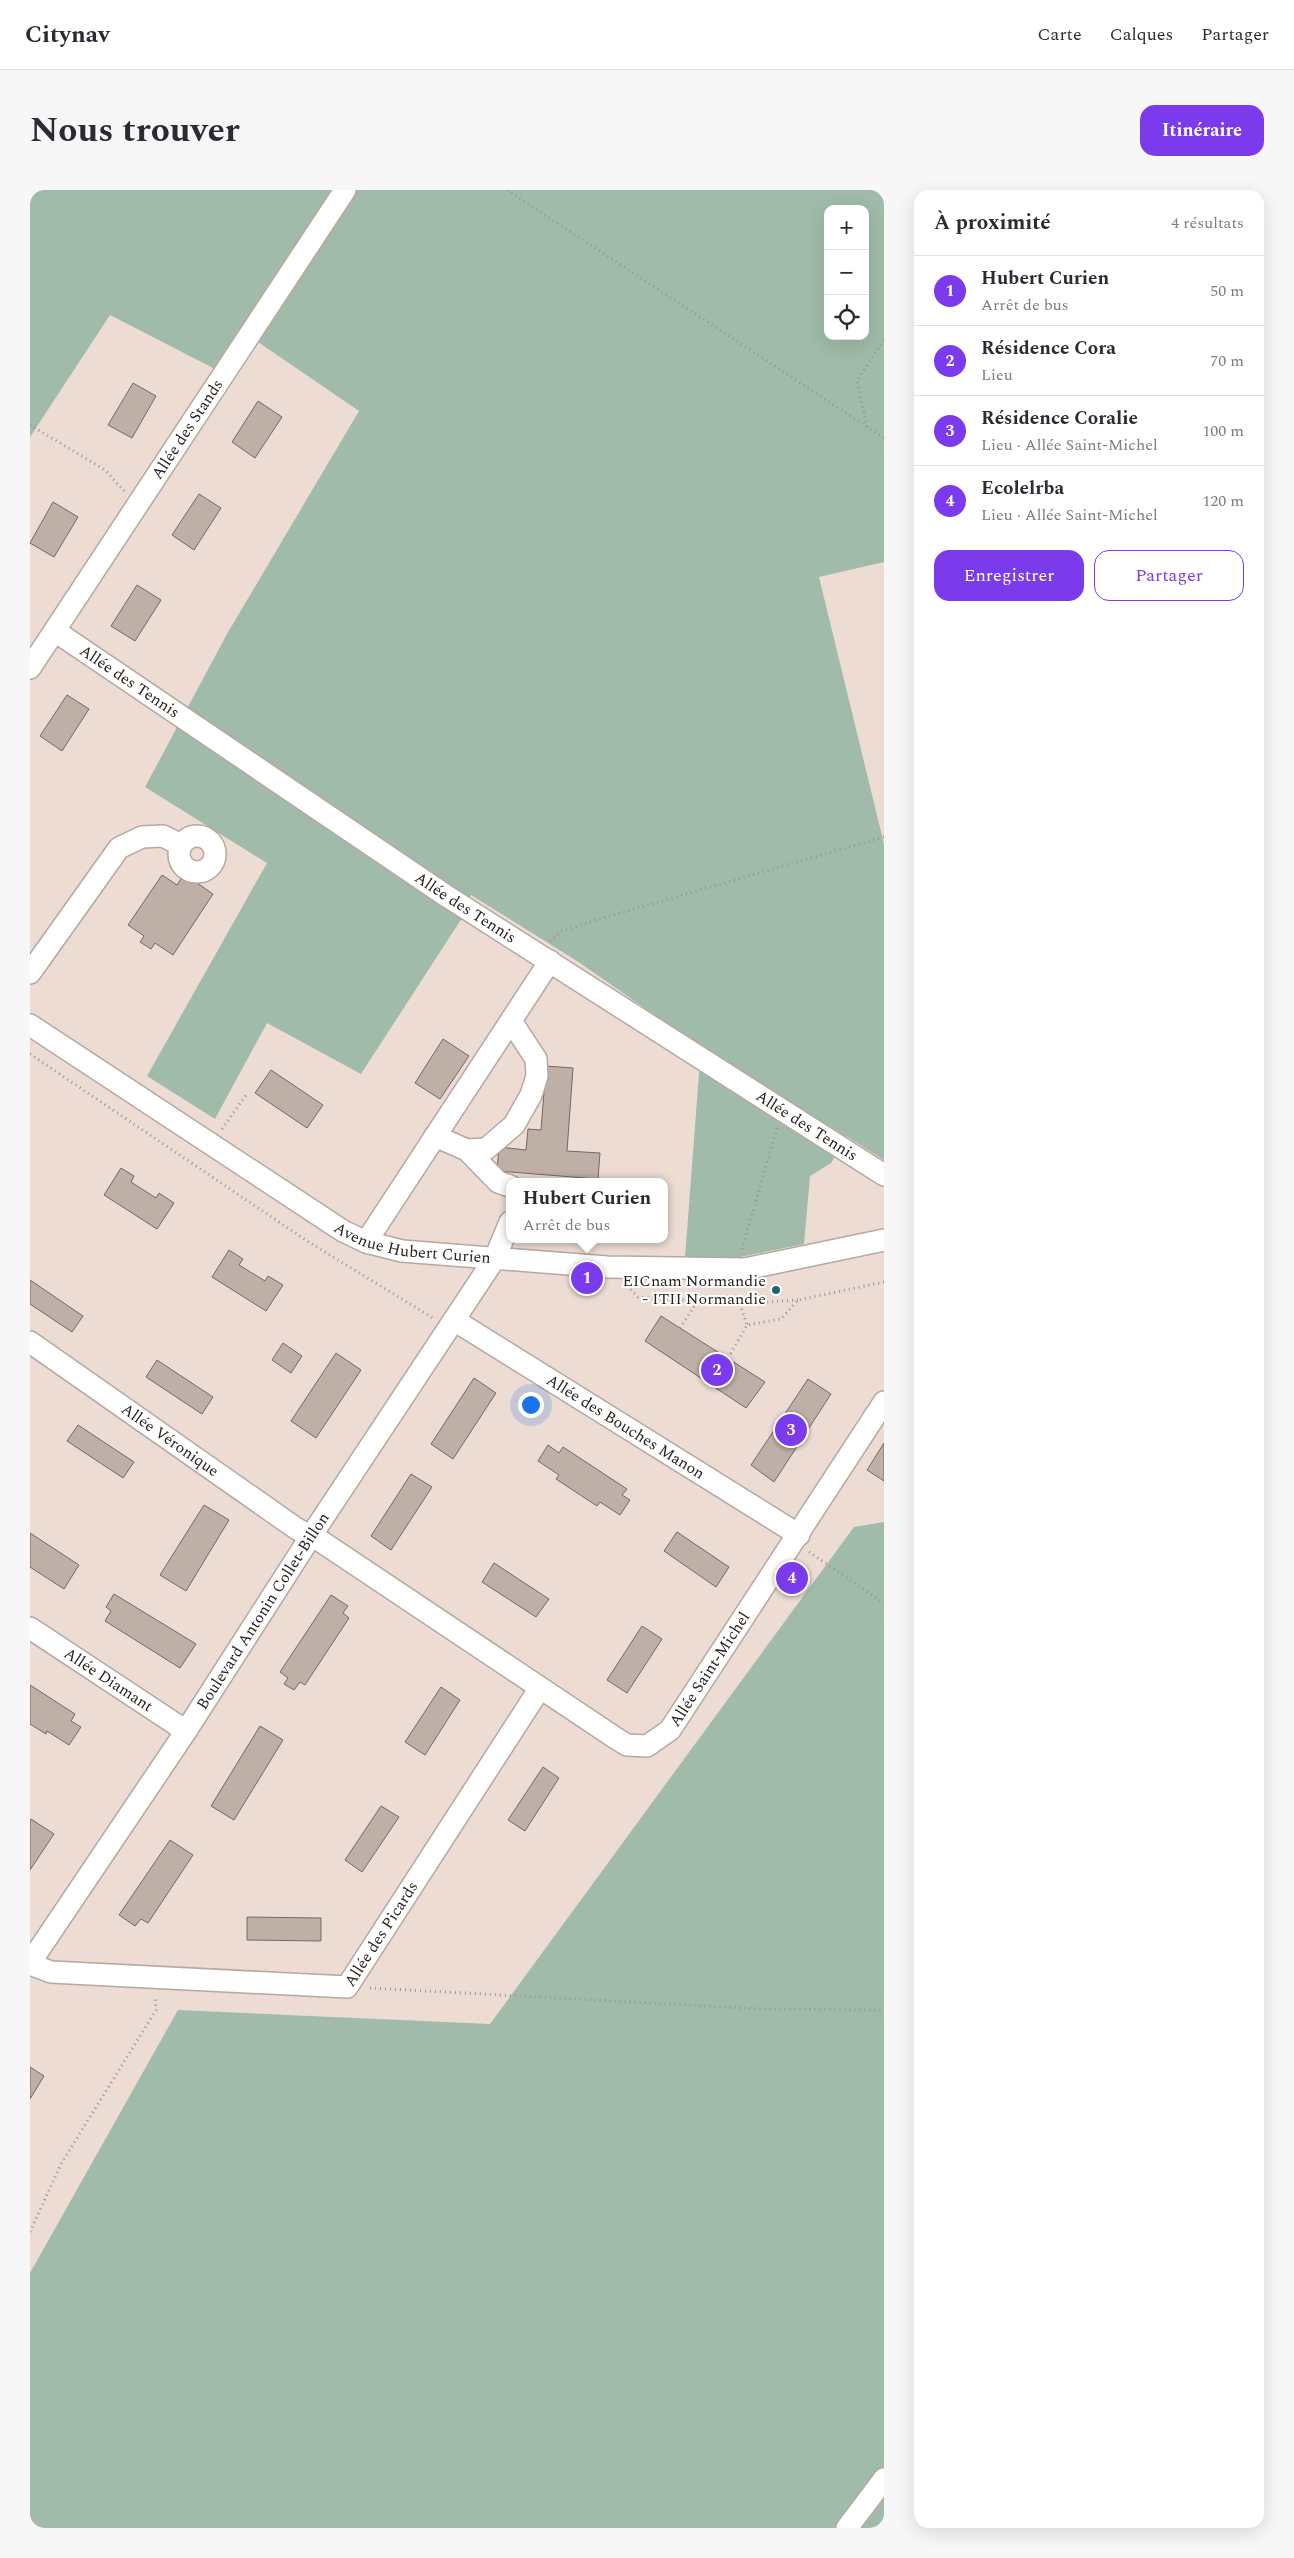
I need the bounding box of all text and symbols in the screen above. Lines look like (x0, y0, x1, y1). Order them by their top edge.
text: Citynav (25, 17, 110, 53)
text: Carte (1038, 21, 1082, 48)
text: Calques (1110, 21, 1173, 48)
text: Partager (1201, 21, 1269, 48)
text: Nous trouver (30, 104, 240, 157)
button: Itinéraire (1140, 105, 1264, 156)
map controls (824, 205, 869, 340)
button: + (824, 205, 869, 250)
text: À proximité (934, 207, 1051, 239)
text: 4 résultats (1171, 211, 1244, 235)
button: − (824, 250, 869, 295)
text: Hubert Curien (981, 264, 1109, 293)
text: 1 (946, 279, 954, 303)
text: 50 m (1210, 279, 1244, 303)
text: Arrêt de bus (981, 293, 1069, 317)
button: locate (824, 295, 869, 340)
text: Résidence Cora (981, 334, 1116, 363)
text: 2 (946, 349, 954, 373)
text: 70 m (1210, 349, 1244, 373)
text: Lieu (981, 363, 1013, 387)
street label: Allée des Stands (145, 374, 229, 484)
text: Résidence Coralie (981, 404, 1138, 433)
text: 3 (946, 419, 954, 443)
text: 100 m (1202, 419, 1244, 443)
text: Lieu · Allée Saint-Michel (981, 433, 1158, 457)
text: Ecolelrba (981, 474, 1064, 503)
text: 4 (946, 489, 954, 513)
text: 120 m (1202, 489, 1244, 513)
text: Lieu · Allée Saint-Michel (981, 503, 1158, 527)
button: Enregistrer (934, 550, 1084, 601)
button: Partager (1094, 550, 1244, 601)
street label: Allée des Tennis (75, 639, 185, 724)
street label: Allée des Tennis (410, 866, 521, 949)
street label: Allée des Tennis (751, 1084, 862, 1167)
popup (506, 1178, 668, 1243)
text: Hubert Curien (523, 1184, 651, 1213)
text: Arrêt de bus (523, 1213, 611, 1237)
street label: Avenue Hubert Curien (329, 1216, 492, 1270)
pin: 1 (571, 1259, 603, 1297)
place label: EICnam Normandie - ITII Normandie (623, 1269, 766, 1311)
marker: EICnam Normandie - ITII Normandie (770, 1284, 782, 1296)
pin: 2 (701, 1351, 733, 1389)
street label: Allée des Bouches Manon (541, 1368, 709, 1485)
your location (518, 1392, 544, 1418)
street label: Allée Véronique (116, 1397, 224, 1483)
pin: 3 (775, 1411, 807, 1449)
street label: Boulevard Antonin Collet-Billon (191, 1508, 335, 1715)
pin: 4 (776, 1559, 808, 1597)
street label: Allée Saint-Michel (663, 1607, 756, 1732)
street label: Allée Diamant (59, 1642, 158, 1718)
street label: Allée des Picards (338, 1876, 424, 1991)

